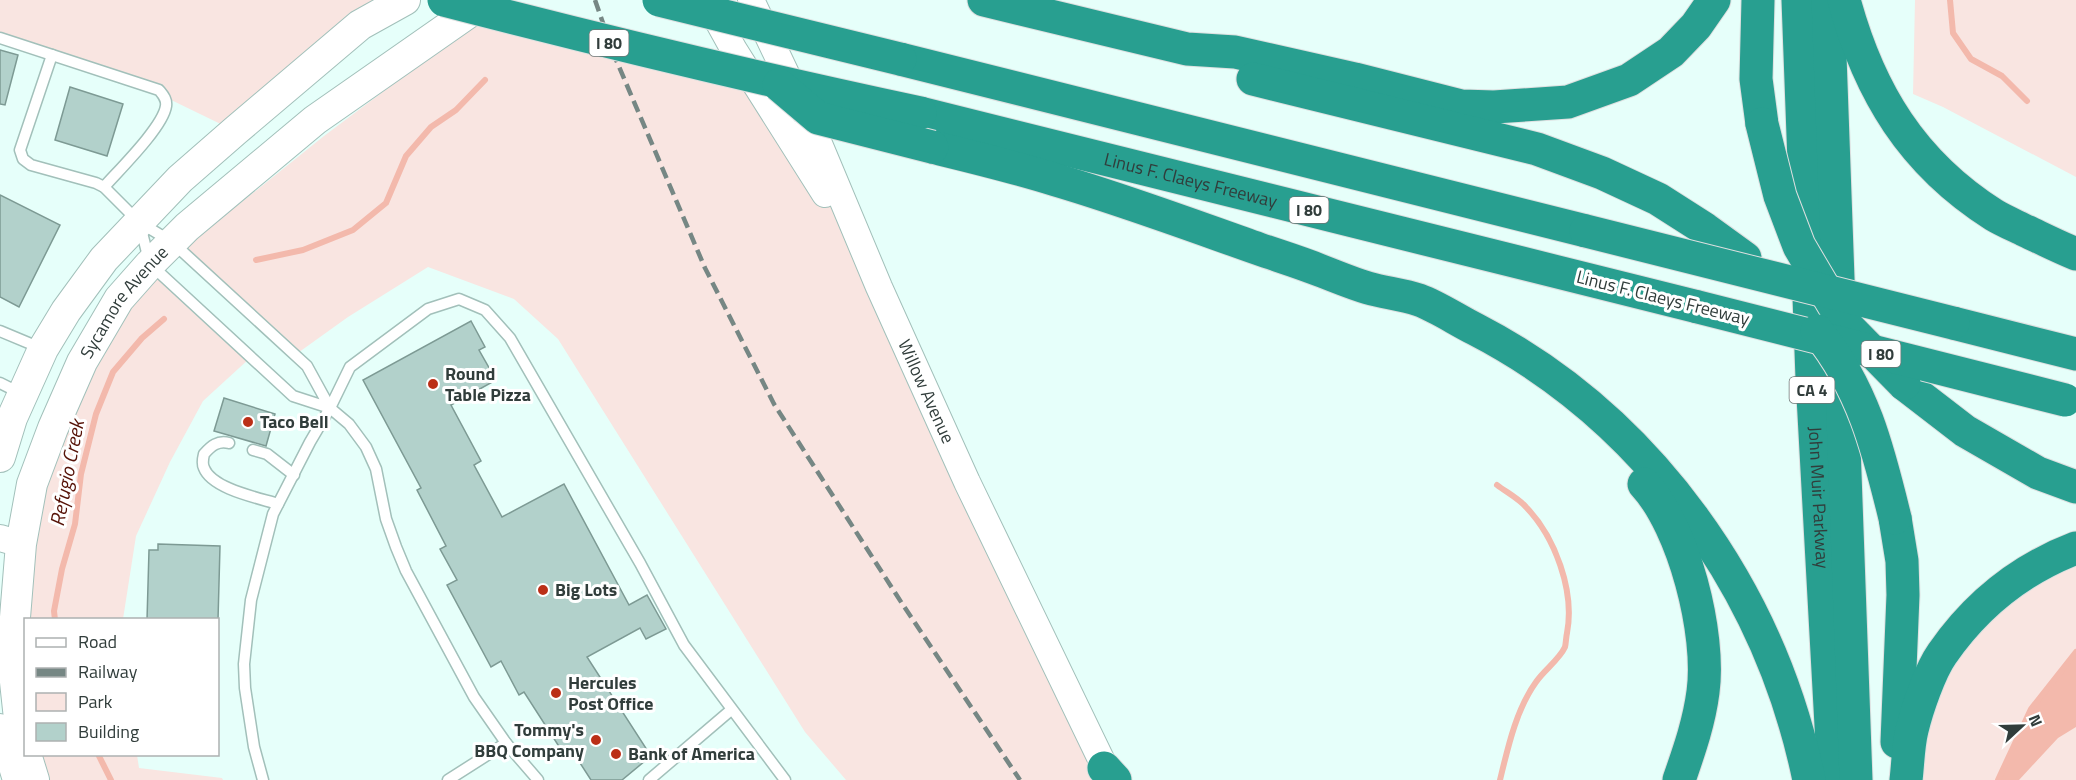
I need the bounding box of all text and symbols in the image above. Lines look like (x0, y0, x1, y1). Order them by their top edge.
road number: I 80 (590, 30, 628, 56)
street label: Linus F. Claeys Freeway (1101, 145, 1281, 215)
road number: I 80 (1290, 197, 1328, 223)
street label: Sycamore Avenue (73, 239, 174, 363)
street label: Linus F. Claeys Freeway (1574, 263, 1753, 332)
street label: Willow Avenue (891, 335, 962, 448)
road number: I 80 (1862, 341, 1900, 367)
place label: Round Table Pizza (445, 360, 531, 408)
marker: Round Table Pizza (426, 377, 440, 391)
road number: CA 4 (1790, 377, 1834, 403)
place label: Taco Bell (260, 408, 329, 435)
water label: Refugio Creek (41, 415, 92, 529)
marker: Taco Bell (241, 415, 255, 429)
street label: John Muir Parkway (1802, 426, 1836, 570)
place label: Big Lots (555, 576, 617, 603)
marker: Big Lots (536, 583, 550, 597)
legend (24, 618, 219, 756)
text: Road (78, 628, 117, 655)
text: Railway (78, 658, 138, 685)
place label: Hercules Post Office (568, 669, 654, 717)
marker: Hercules Post Office (549, 686, 563, 700)
text: Park (78, 688, 113, 715)
north arrow (1992, 696, 2052, 756)
text: N (2023, 711, 2049, 730)
place label: Tommy's BBQ Company (474, 716, 584, 764)
text: Building (78, 718, 139, 745)
marker: Tommy's BBQ Company (589, 733, 603, 747)
place label: Bank of America (628, 740, 755, 767)
marker: Bank of America (609, 747, 623, 761)

